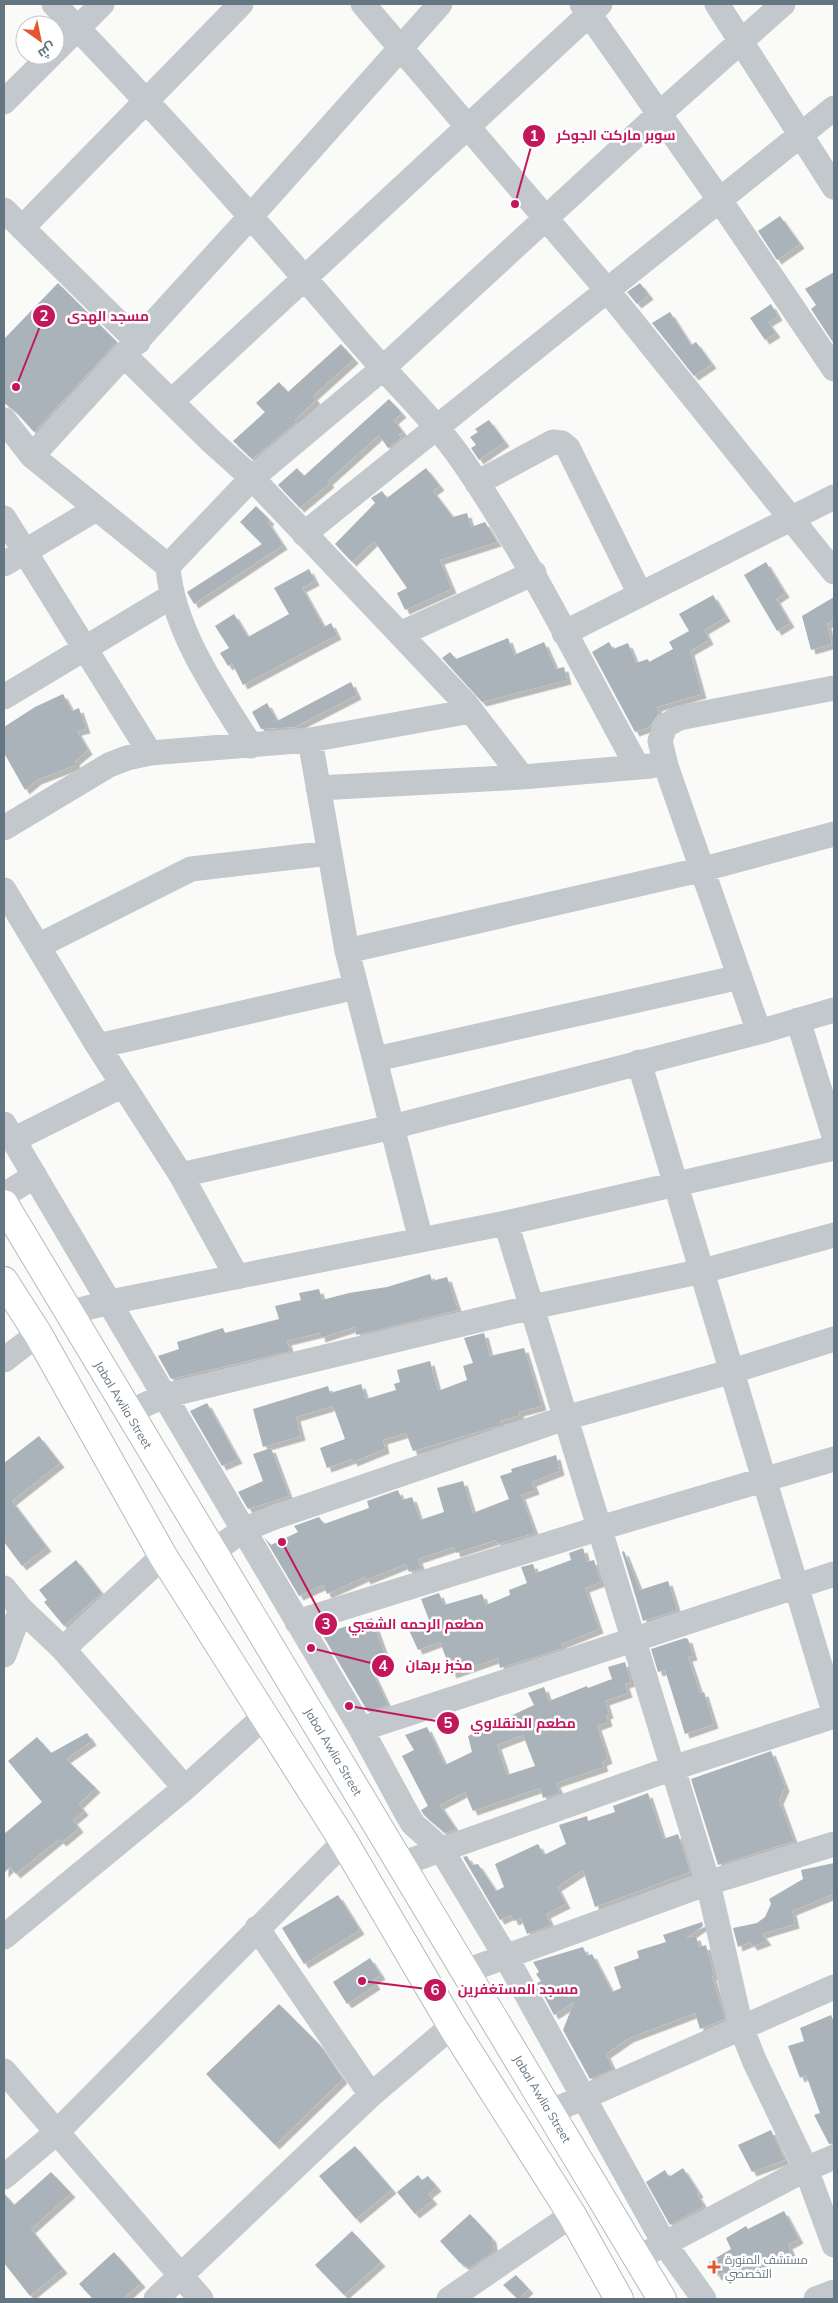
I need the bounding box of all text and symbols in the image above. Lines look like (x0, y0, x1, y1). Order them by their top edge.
north arrow (15, 15, 65, 65)
text: ش (35, 38, 60, 63)
callout: سوبر ماركت الجوكر (522, 121, 686, 150)
text: 1 (529, 126, 539, 145)
text: سوبر ماركت الجوكر (555, 126, 676, 144)
callout: مسجد الهدى (31, 302, 159, 331)
text: 2 (39, 306, 49, 325)
text: مسجد الهدى (67, 307, 149, 325)
street label: Jabal Awlia Street (91, 1358, 156, 1451)
callout: مطعم الرحمه الشعبي (313, 1609, 494, 1638)
text: 3 (321, 1614, 331, 1633)
text: مطعم الرحمه الشعبي (348, 1615, 484, 1636)
callout: مخبز برهان (371, 1651, 483, 1680)
text: 4 (378, 1656, 388, 1675)
text: مخبز برهان (406, 1656, 472, 1674)
street label: Jabal Awlia Street (301, 1705, 366, 1798)
callout: مطعم الدنقلاوي (435, 1709, 585, 1738)
text: 5 (443, 1713, 453, 1732)
text: مطعم الدنقلاوي (470, 1714, 576, 1734)
callout: مسجد المستغفرين (422, 1975, 588, 2004)
text: 6 (430, 1980, 440, 1999)
text: مسجد المستغفرين (458, 1980, 578, 1998)
street label: Jabal Awlia Street (510, 2052, 575, 2145)
place label: مستشف المنورة التخصصي (725, 2252, 808, 2284)
marker: مستشف المنورة التخصصي (707, 2260, 721, 2274)

